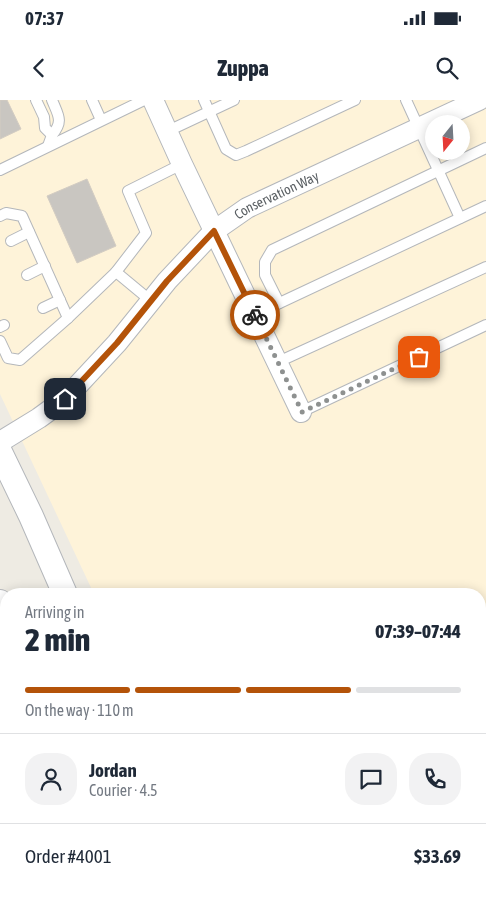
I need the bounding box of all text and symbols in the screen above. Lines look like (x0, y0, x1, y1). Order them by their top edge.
text: 07:37 (25, 7, 64, 29)
icon: back (25, 54, 53, 82)
icon: search (433, 54, 461, 82)
text: Zuppa (217, 55, 269, 81)
north arrow (425, 115, 470, 160)
map controls (425, 115, 470, 160)
street label: Conservation Way (231, 168, 321, 222)
courier (230, 290, 280, 340)
icon: bike (241, 301, 269, 329)
pin (398, 336, 440, 378)
icon: bag (405, 343, 433, 371)
pin (44, 378, 86, 420)
icon: home (51, 385, 79, 413)
text: Arriving in (25, 603, 85, 621)
text: 07:39–07:44 (375, 620, 461, 642)
text: 2 min (25, 621, 90, 658)
text: On the way · 110 m (25, 701, 134, 719)
button: person (25, 753, 77, 805)
button: chat (345, 753, 397, 805)
button: phone (409, 753, 461, 805)
text: Jordan (89, 759, 137, 781)
text: Courier · 4.5 (89, 781, 158, 799)
text: Order #4001 (25, 845, 112, 867)
text: $33.69 (414, 845, 461, 867)

